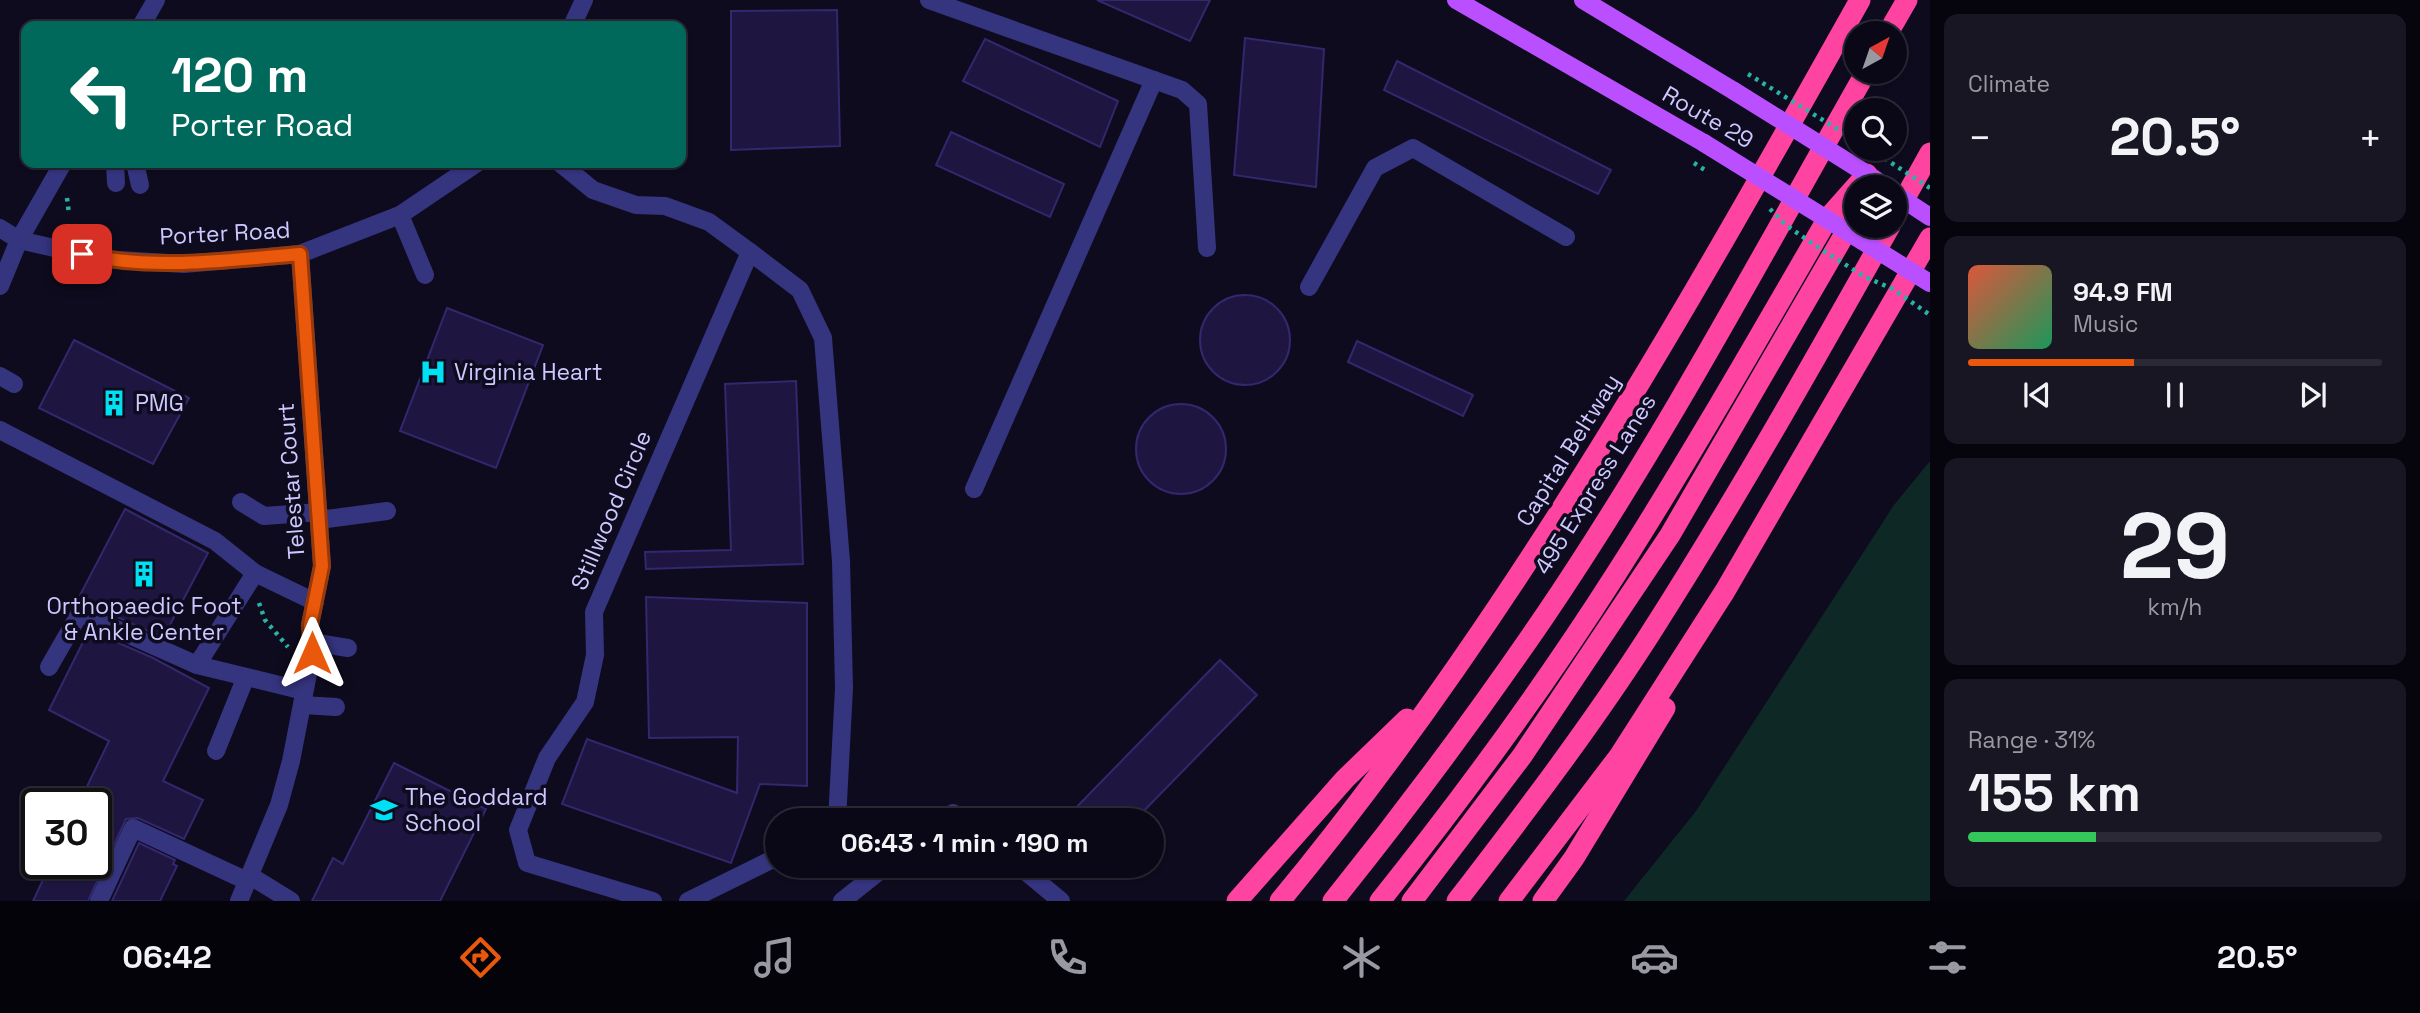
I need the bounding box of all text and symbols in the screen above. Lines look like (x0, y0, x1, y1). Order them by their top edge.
north arrow (1844, 21, 1908, 84)
map controls (1844, 21, 1907, 238)
text: 120 m (171, 44, 308, 106)
icon: left (56, 49, 147, 140)
text: Climate (1968, 69, 2050, 99)
street label: Route 29 (1657, 79, 1759, 155)
button: search (1844, 98, 1907, 161)
text: 20.5° (2109, 104, 2241, 170)
text: Porter Road (171, 105, 353, 145)
text: − (1968, 114, 1992, 162)
text: + (2358, 114, 2382, 162)
button: layers (1844, 175, 1907, 238)
street label: Porter Road (159, 215, 291, 251)
pin (52, 224, 112, 284)
icon: arrive (63, 235, 101, 273)
text: 94.9 FM (2073, 275, 2173, 309)
text: Music (2073, 309, 2138, 339)
hospital icon: Virginia Heart (418, 357, 448, 387)
place label: Virginia Heart (454, 357, 603, 387)
street label: Capital Beltway (1509, 368, 1627, 532)
icon: previous (2018, 376, 2056, 414)
icon: pause (2156, 376, 2194, 414)
icon: next (2294, 376, 2332, 414)
building icon: PMG (99, 388, 129, 418)
place label: PMG (135, 388, 184, 418)
street label: 495 Express Lanes (1527, 388, 1663, 580)
street label: Telestar Court (271, 402, 311, 560)
street label: Stillwood Circle (564, 426, 658, 594)
text: 29 (2120, 488, 2230, 605)
building icon: Orthopaedic Foot & Ankle Center (129, 559, 159, 589)
place label: Orthopaedic Foot & Ankle Center (46, 591, 242, 647)
text: km/h (2148, 592, 2202, 622)
position arrow (275, 616, 349, 690)
text: Range · 31% (1968, 725, 2095, 755)
text: 155 km (1968, 760, 2141, 826)
place label: The Goddard School (405, 782, 547, 838)
speed limit sign: 30 (21, 788, 112, 879)
school or university icon: The Goddard School (369, 795, 399, 825)
text: 06:43 · 1 min · 190 m (841, 826, 1088, 860)
icon: directions (456, 933, 505, 982)
icon: music (750, 933, 799, 982)
icon: phone (1043, 933, 1092, 982)
icon: climate (1337, 933, 1386, 982)
icon: car (1630, 933, 1679, 982)
icon: filters (1923, 933, 1972, 982)
text: 06:42 (122, 937, 212, 977)
text: 20.5° (2217, 937, 2298, 977)

